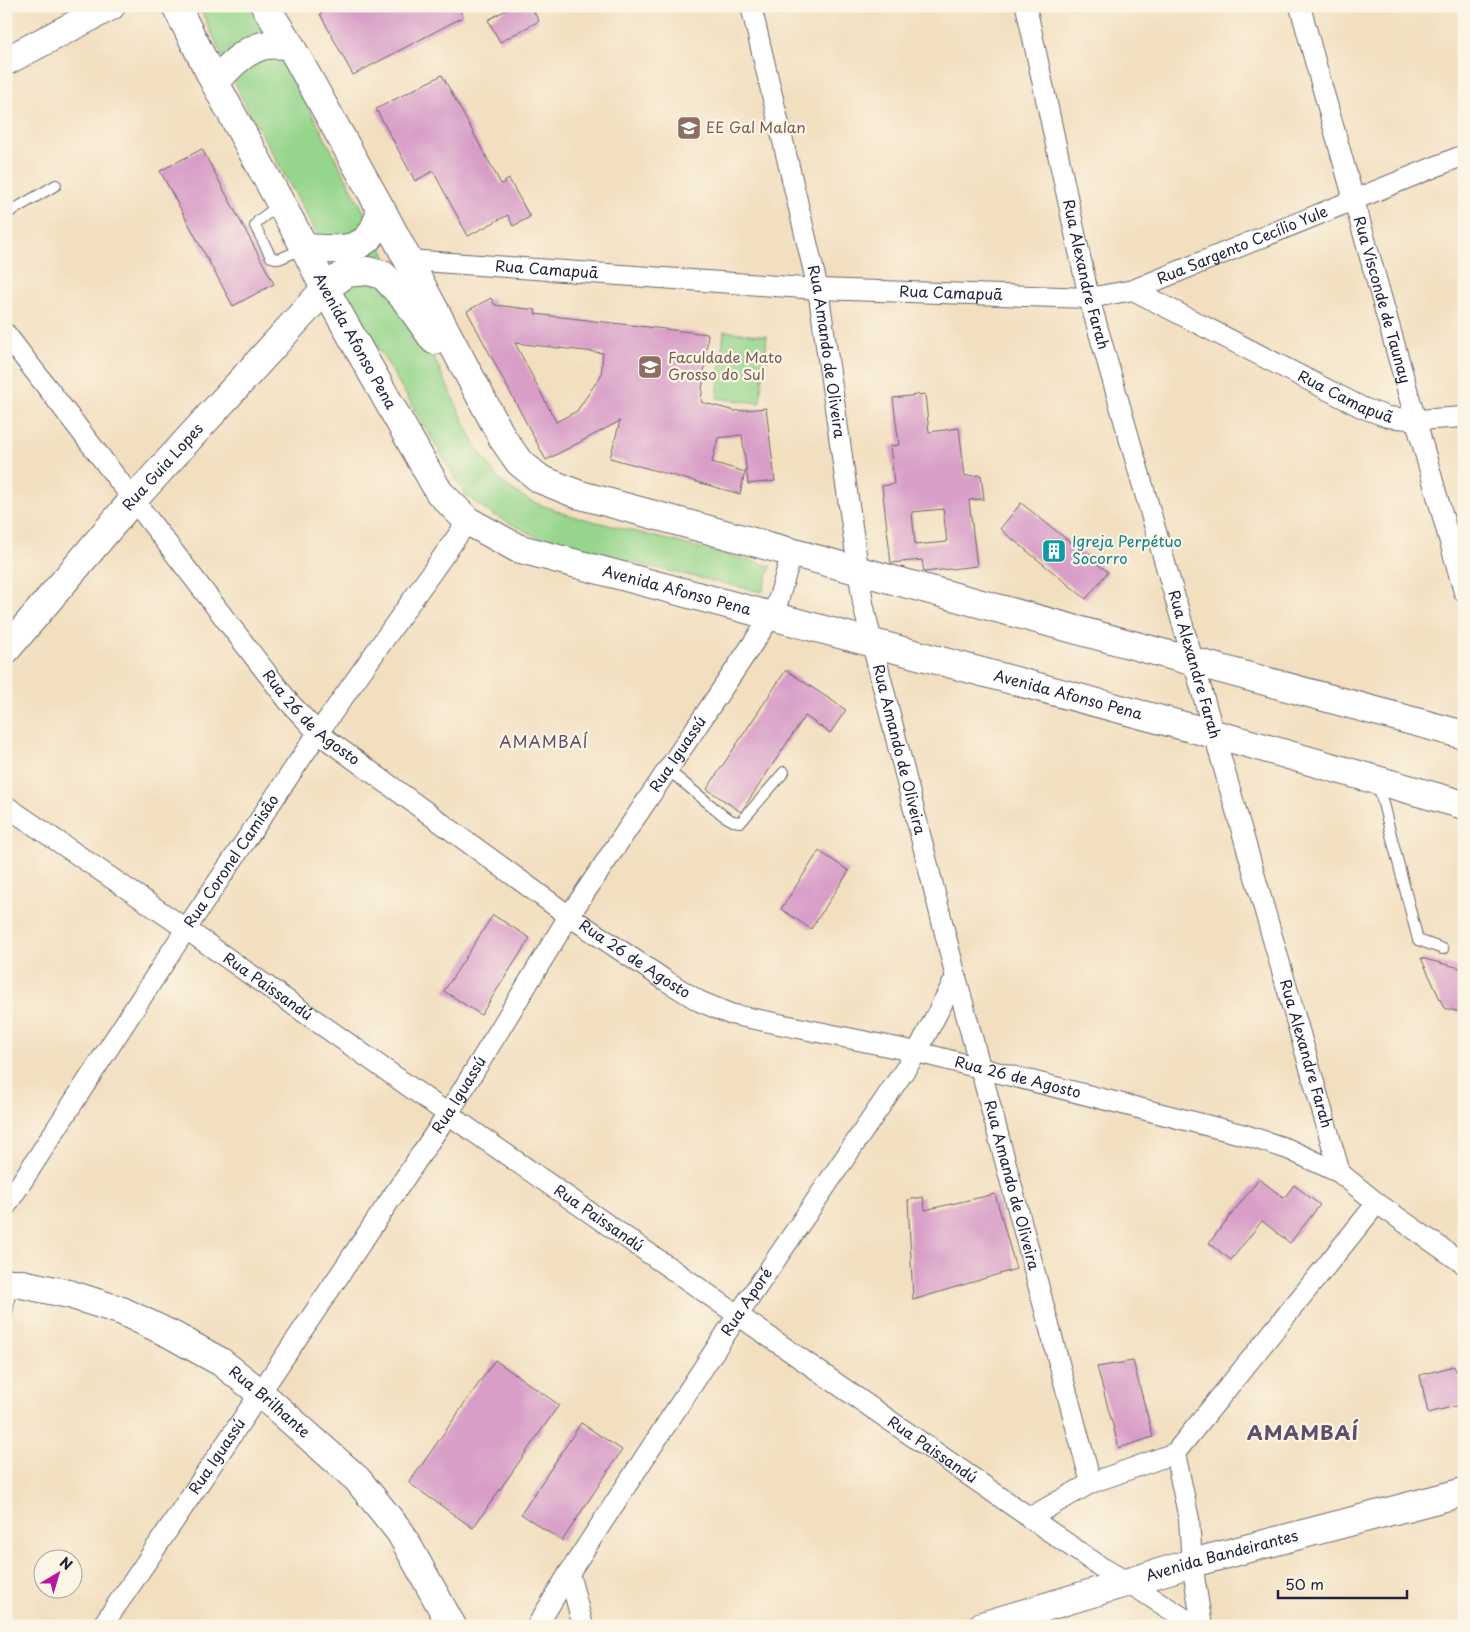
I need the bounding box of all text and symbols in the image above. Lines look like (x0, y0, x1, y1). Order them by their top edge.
school or university icon: EE Gal Malan (676, 115, 702, 141)
place label: EE Gal Malan (706, 115, 806, 138)
street label: Rua Alexandre Farah (1058, 197, 1116, 352)
street label: Rua Sargento Cecílio Yule (1153, 199, 1331, 289)
street label: Rua Visconde de Taunay (1349, 213, 1418, 386)
street label: Rua Camapuã (494, 253, 600, 283)
street label: Rua Amando de Oliveira (803, 262, 852, 440)
street label: Avenida Afonso Pena (309, 269, 403, 413)
street label: Rua Camapuã (899, 279, 1004, 305)
place label: Faculdade Mato Grosso do Sul (668, 345, 782, 385)
school or university icon: Faculdade Mato Grosso do Sul (637, 354, 663, 380)
street label: Rua Camapuã (1294, 363, 1397, 428)
street label: Rua Guia Lopes (116, 417, 208, 515)
place label: Igreja Perpétuo Socorro (1072, 529, 1182, 569)
building icon: Igreja Perpétuo Socorro (1041, 538, 1067, 564)
street label: Avenida Afonso Pena (600, 558, 755, 620)
street label: Rua Alexandre Farah (1163, 587, 1228, 741)
street label: Rua Amando de Oliveira (868, 662, 933, 837)
street label: Avenida Afonso Pena (992, 663, 1146, 725)
street label: Rua 26 de Agosto (258, 664, 365, 770)
street label: Rua Iguassú (643, 711, 711, 796)
district label: AMAMBAÍ (499, 729, 589, 753)
street label: Rua Coronel Camisão (177, 789, 284, 932)
street label: Rua 26 de Agosto (575, 913, 696, 1003)
street label: Rua Paissandú (219, 946, 318, 1025)
street label: Rua Alexandre Farah (1275, 976, 1339, 1130)
street label: Rua 26 de Agosto (953, 1049, 1084, 1103)
street label: Rua Iguassú (425, 1051, 491, 1137)
street label: Rua Amando de Oliveira (979, 1097, 1047, 1273)
street label: Rua Paissandú (550, 1178, 649, 1256)
street label: Rua Aporé (714, 1262, 777, 1340)
street label: Rua Brilhante (225, 1359, 316, 1442)
street label: Rua Paissandú (883, 1409, 983, 1488)
street label: Rua Iguassú (182, 1413, 250, 1498)
district label: AMAMBAÍ (1247, 1417, 1359, 1447)
street label: Avenida Bandeirantes (1143, 1523, 1300, 1586)
north arrow (32, 1550, 82, 1600)
text: N (55, 1552, 77, 1575)
scale bar (1278, 1567, 1406, 1599)
text: 50 m (1285, 1572, 1324, 1595)

